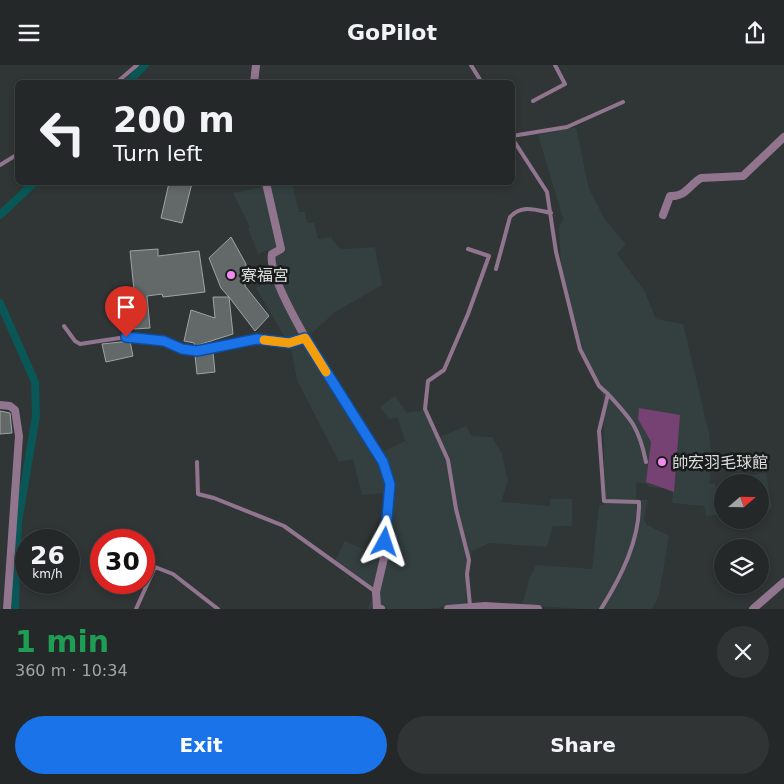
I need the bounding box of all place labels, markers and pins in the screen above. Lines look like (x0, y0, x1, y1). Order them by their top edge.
place label: 寮福宮 (241, 266, 289, 285)
marker: 寮福宮 (225, 269, 237, 281)
pin (105, 286, 147, 337)
place label: 帥宏羽毛球館 (672, 453, 768, 472)
marker: 帥宏羽毛球館 (656, 456, 668, 468)

